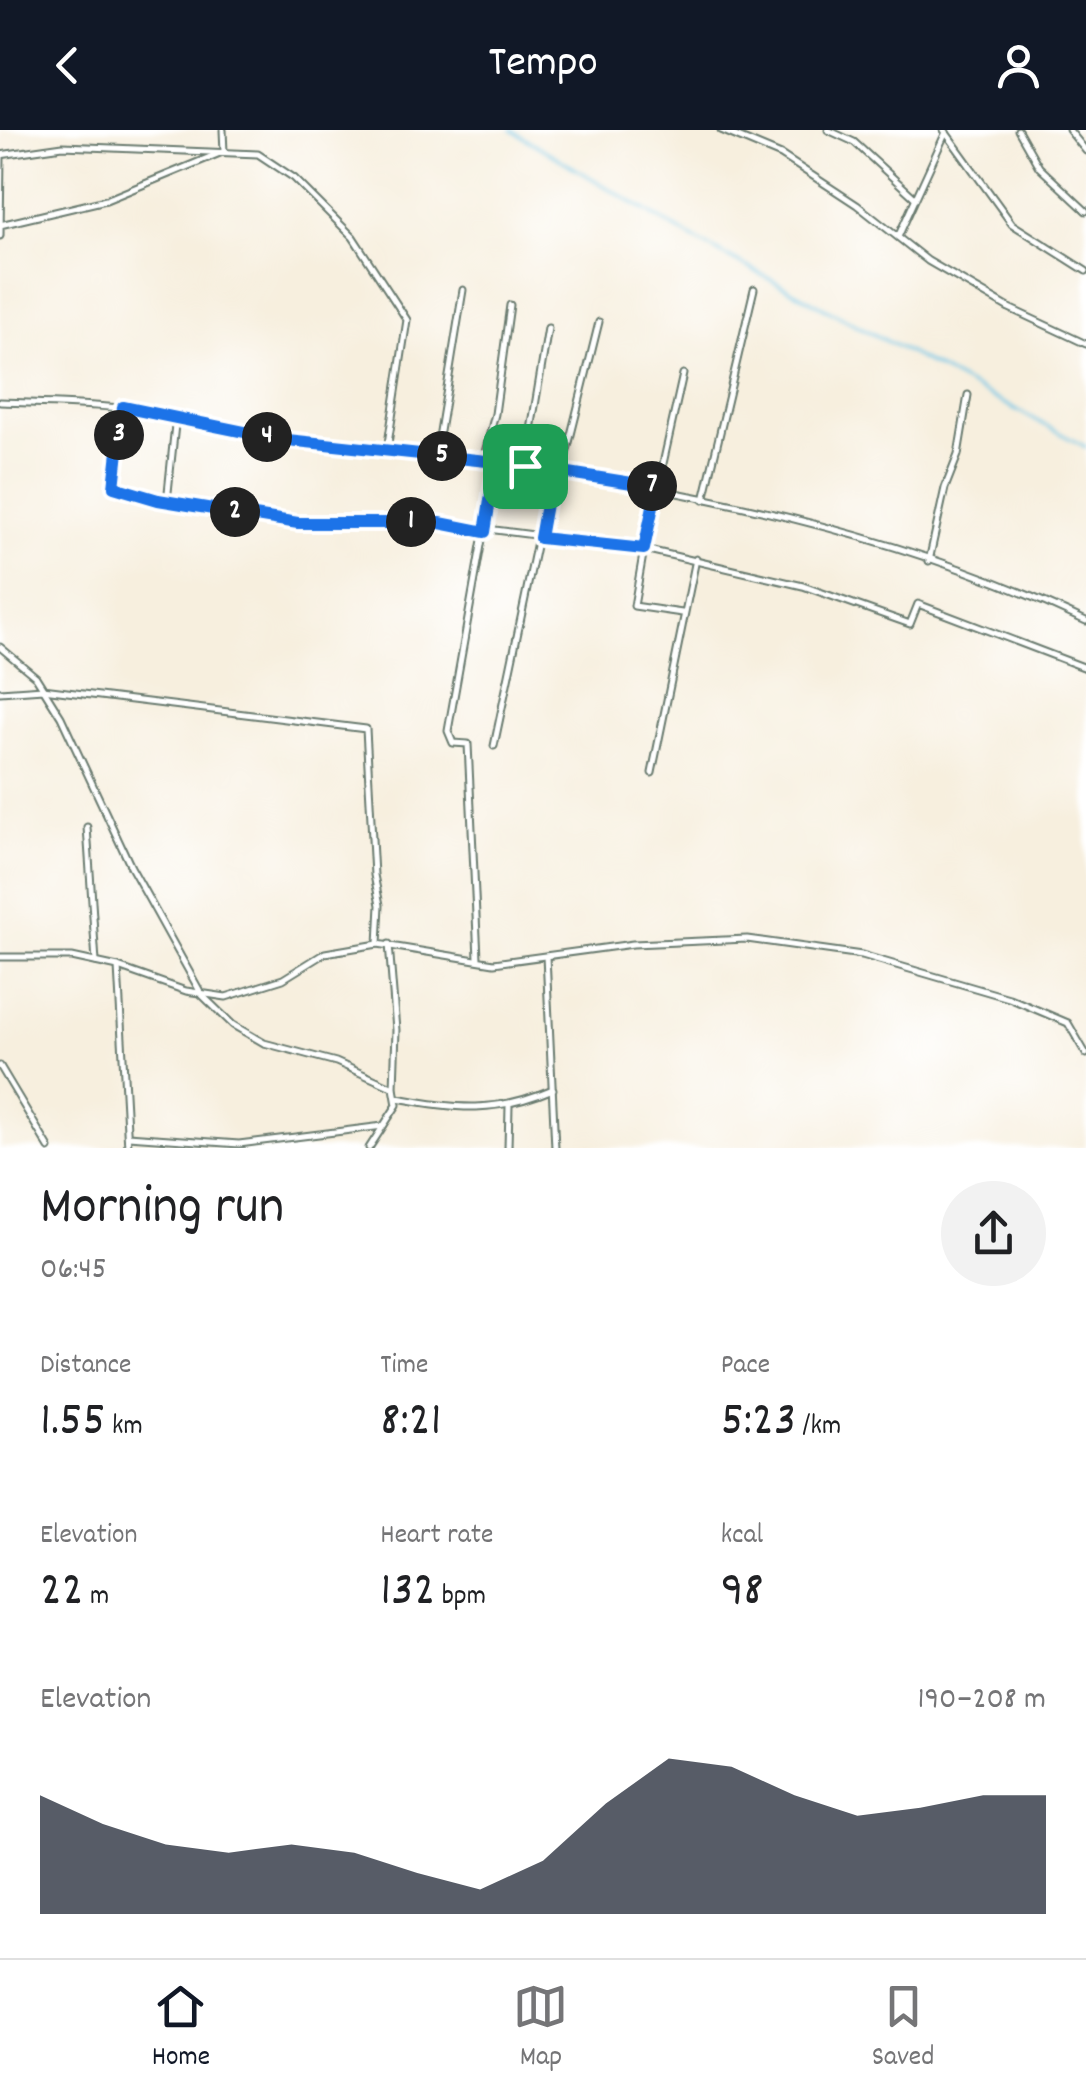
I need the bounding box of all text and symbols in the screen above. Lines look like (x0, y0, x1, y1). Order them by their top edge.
text: Tempo (488, 33, 598, 97)
icon: back (40, 38, 95, 93)
icon: person (991, 38, 1046, 93)
pin: 3 (94, 410, 144, 460)
pin: 4 (242, 412, 292, 462)
text: 3 (113, 415, 125, 455)
text: 4 (261, 417, 273, 457)
pin (483, 424, 568, 509)
pin: 5 (417, 431, 467, 481)
text: 5 (436, 436, 448, 476)
icon: arrive (498, 439, 553, 494)
pin: 7 (627, 461, 677, 511)
text: 7 (647, 466, 657, 506)
pin: 2 (210, 487, 260, 537)
text: 2 (229, 492, 241, 532)
pin: 1 (386, 497, 436, 547)
text: 1 (408, 502, 414, 542)
text: Morning run (40, 1171, 284, 1250)
button: share (941, 1181, 1046, 1286)
text: 06:45 (40, 1248, 107, 1294)
text: Distance (40, 1347, 131, 1387)
text: Time (380, 1347, 428, 1387)
text: Pace (721, 1347, 770, 1387)
text: 1.55 (40, 1387, 106, 1459)
text: 8:21 (380, 1387, 441, 1459)
text: 5:23 (721, 1387, 796, 1459)
text: km (106, 1408, 143, 1448)
text: /km (796, 1408, 841, 1448)
text: Elevation (40, 1517, 137, 1557)
text: Heart rate (380, 1517, 493, 1557)
text: kcal (721, 1517, 763, 1557)
text: 22 (40, 1557, 84, 1629)
text: 132 (380, 1557, 435, 1629)
text: 98 (721, 1557, 764, 1629)
text: m (84, 1578, 109, 1618)
text: bpm (435, 1578, 486, 1618)
text: Elevation (40, 1678, 151, 1724)
text: 190–208 m (917, 1678, 1046, 1724)
tab: Home (152, 1979, 210, 2079)
tab: Map (513, 1979, 568, 2079)
tab: Saved (872, 1979, 934, 2079)

